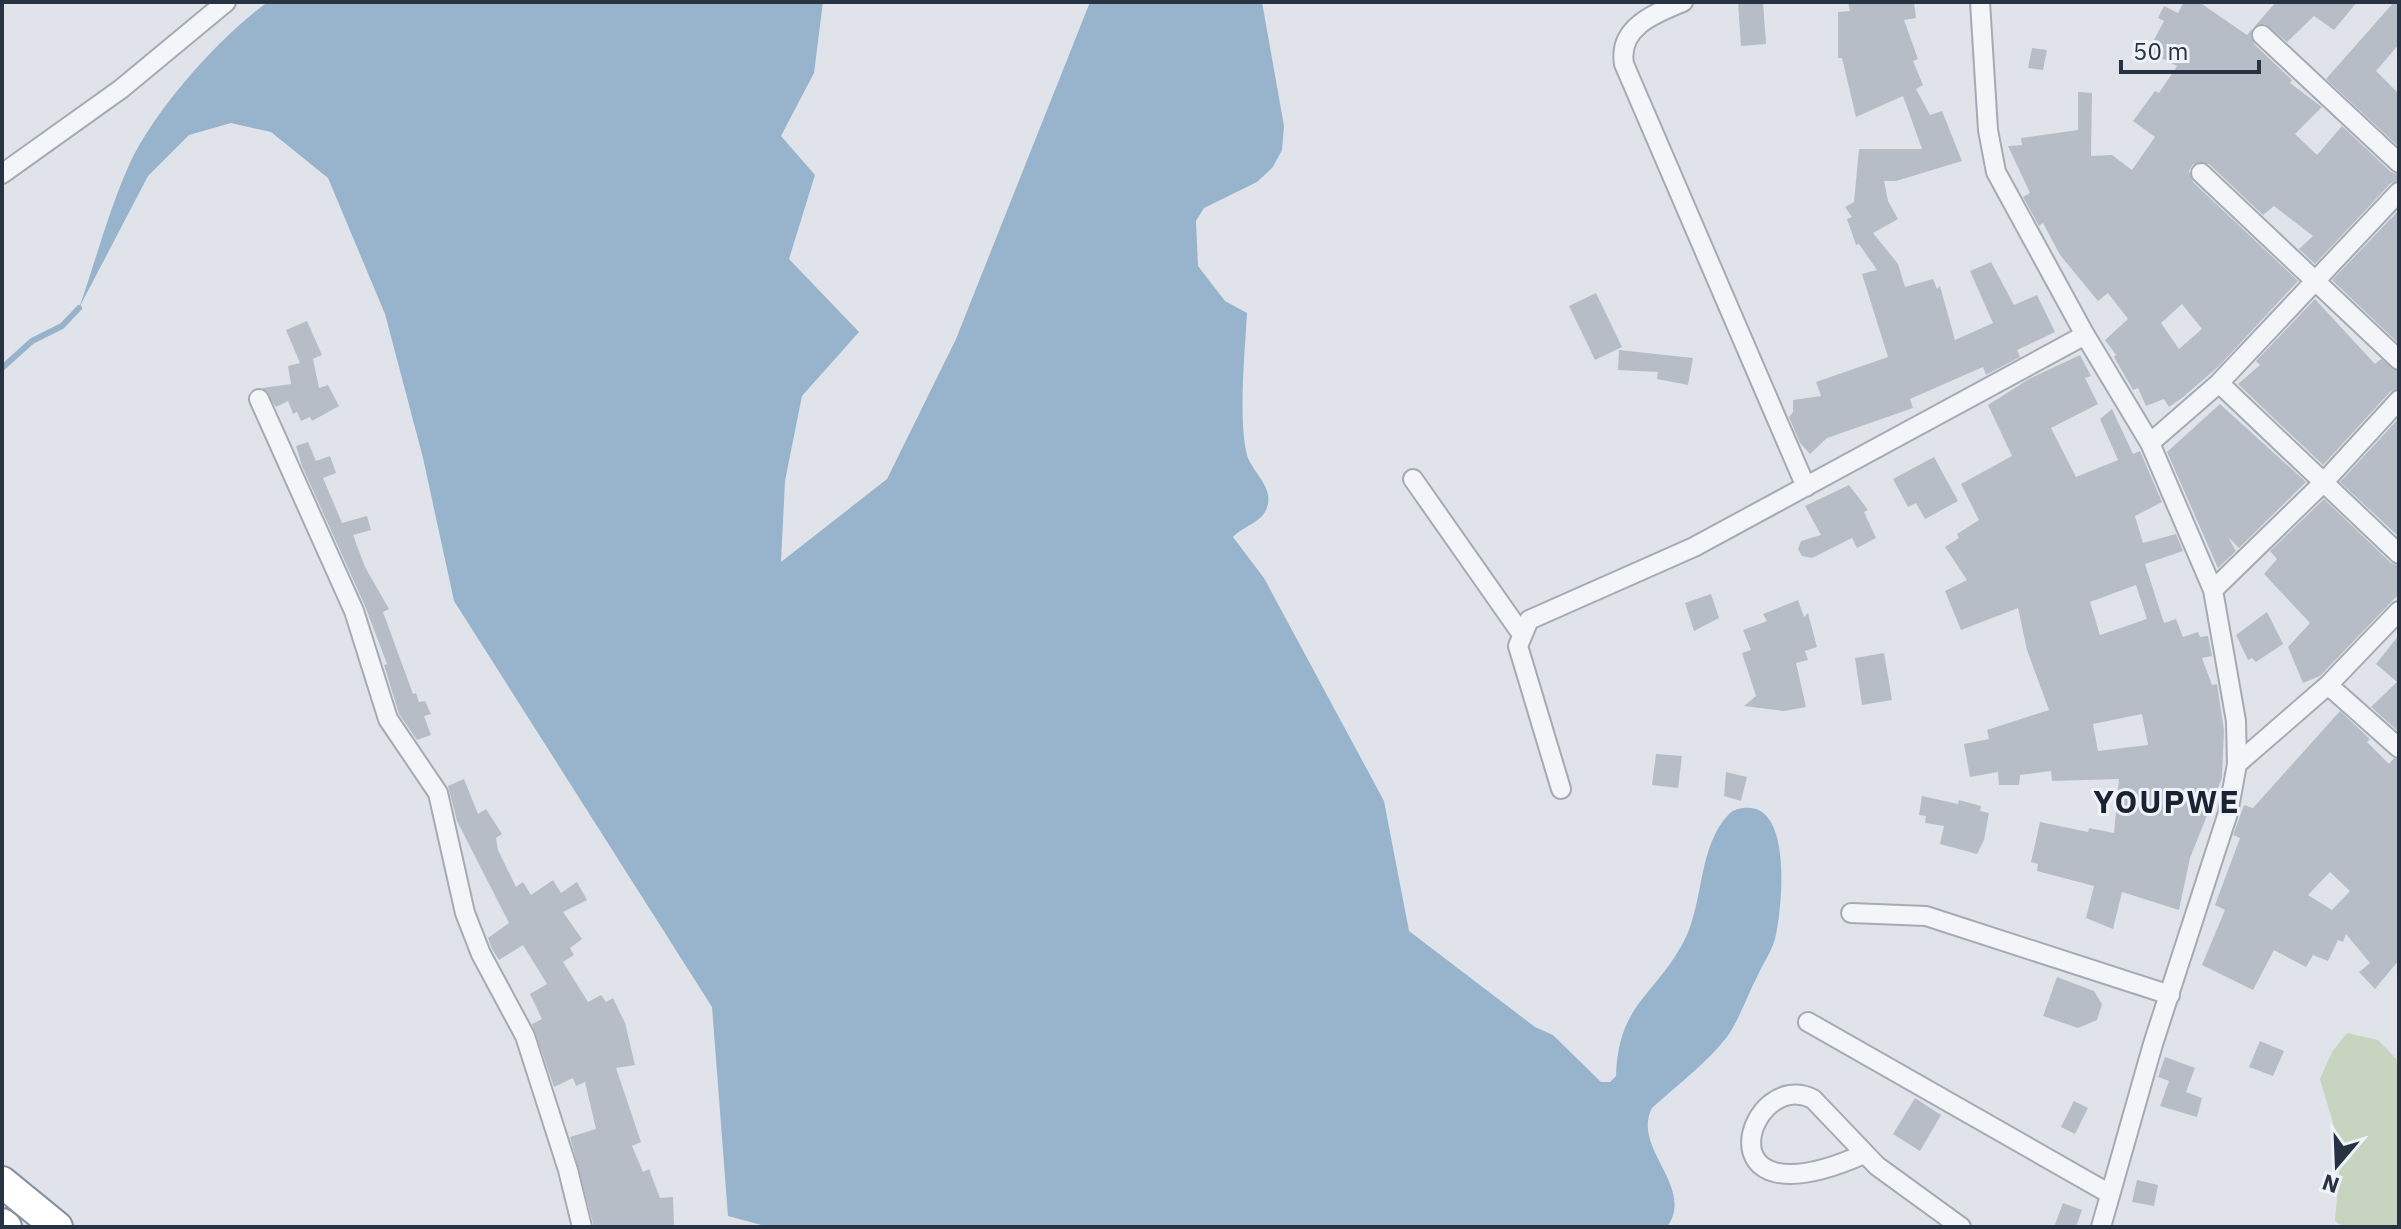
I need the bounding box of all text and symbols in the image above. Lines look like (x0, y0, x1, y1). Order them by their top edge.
scale bar (2121, 24, 2259, 74)
text: 50 m (2133, 35, 2188, 67)
district label: YOUPWE (2093, 780, 2241, 822)
north arrow (2297, 1125, 2377, 1205)
text: N (2318, 1168, 2343, 1201)

